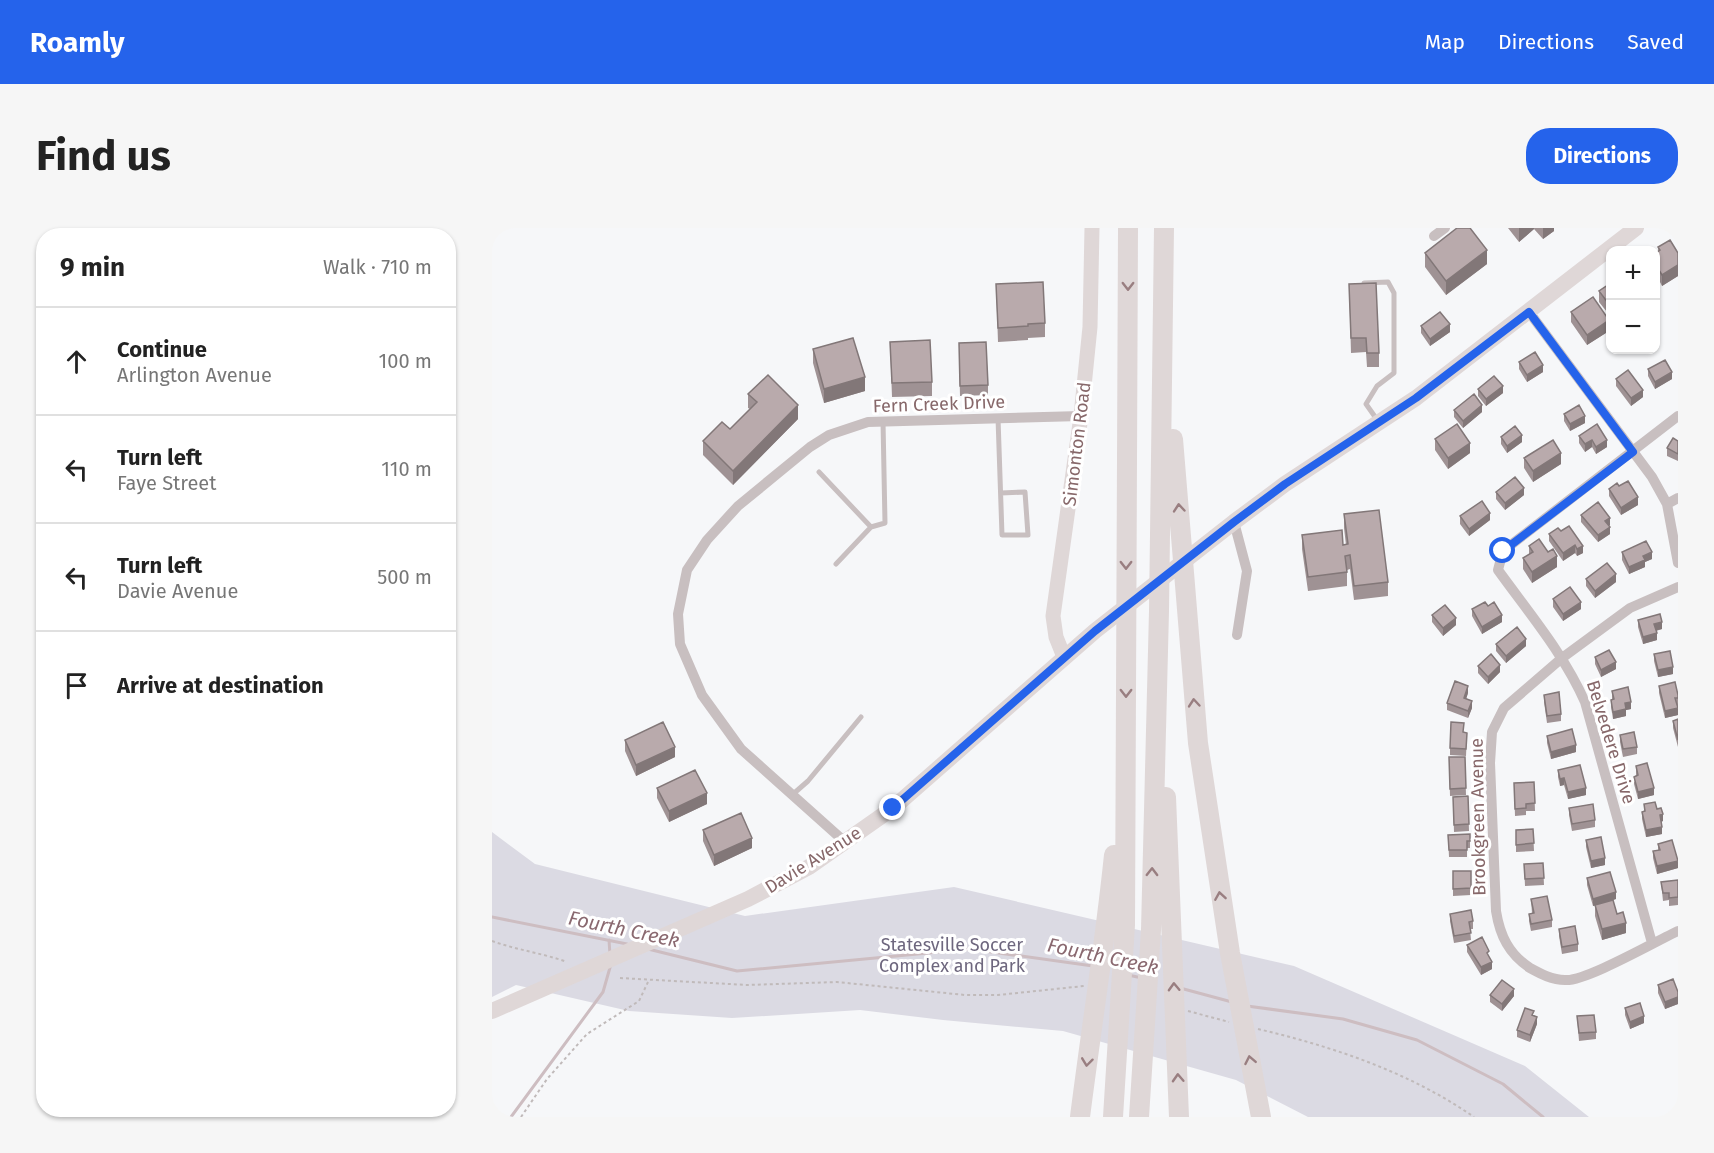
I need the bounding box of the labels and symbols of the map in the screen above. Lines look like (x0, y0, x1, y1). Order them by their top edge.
one-way arrow (1122, 282, 1134, 291)
street label: Simonton Road (1058, 381, 1096, 507)
street label: Fern Creek Drive (872, 391, 1006, 417)
one-way arrow (1173, 504, 1186, 513)
route start (1489, 537, 1515, 563)
one-way arrow (1120, 561, 1132, 570)
street label: Belvedere Drive (1582, 677, 1640, 807)
one-way arrow (1120, 689, 1132, 698)
one-way arrow (1188, 698, 1201, 707)
street label: Brookgreen Avenue (1466, 738, 1490, 896)
route end (879, 794, 905, 820)
street label: Davie Avenue (761, 822, 865, 898)
one-way arrow (1146, 867, 1159, 876)
one-way arrow (1215, 891, 1227, 900)
water label: Fourth Creek (566, 906, 682, 952)
water label: Fourth Creek (1045, 933, 1161, 979)
park label: Statesville Soccer Complex and Park (879, 934, 1026, 977)
one-way arrow (1167, 982, 1180, 991)
one-way arrow (1244, 1055, 1257, 1065)
one-way arrow (1081, 1057, 1093, 1066)
one-way arrow (1171, 1073, 1184, 1082)

